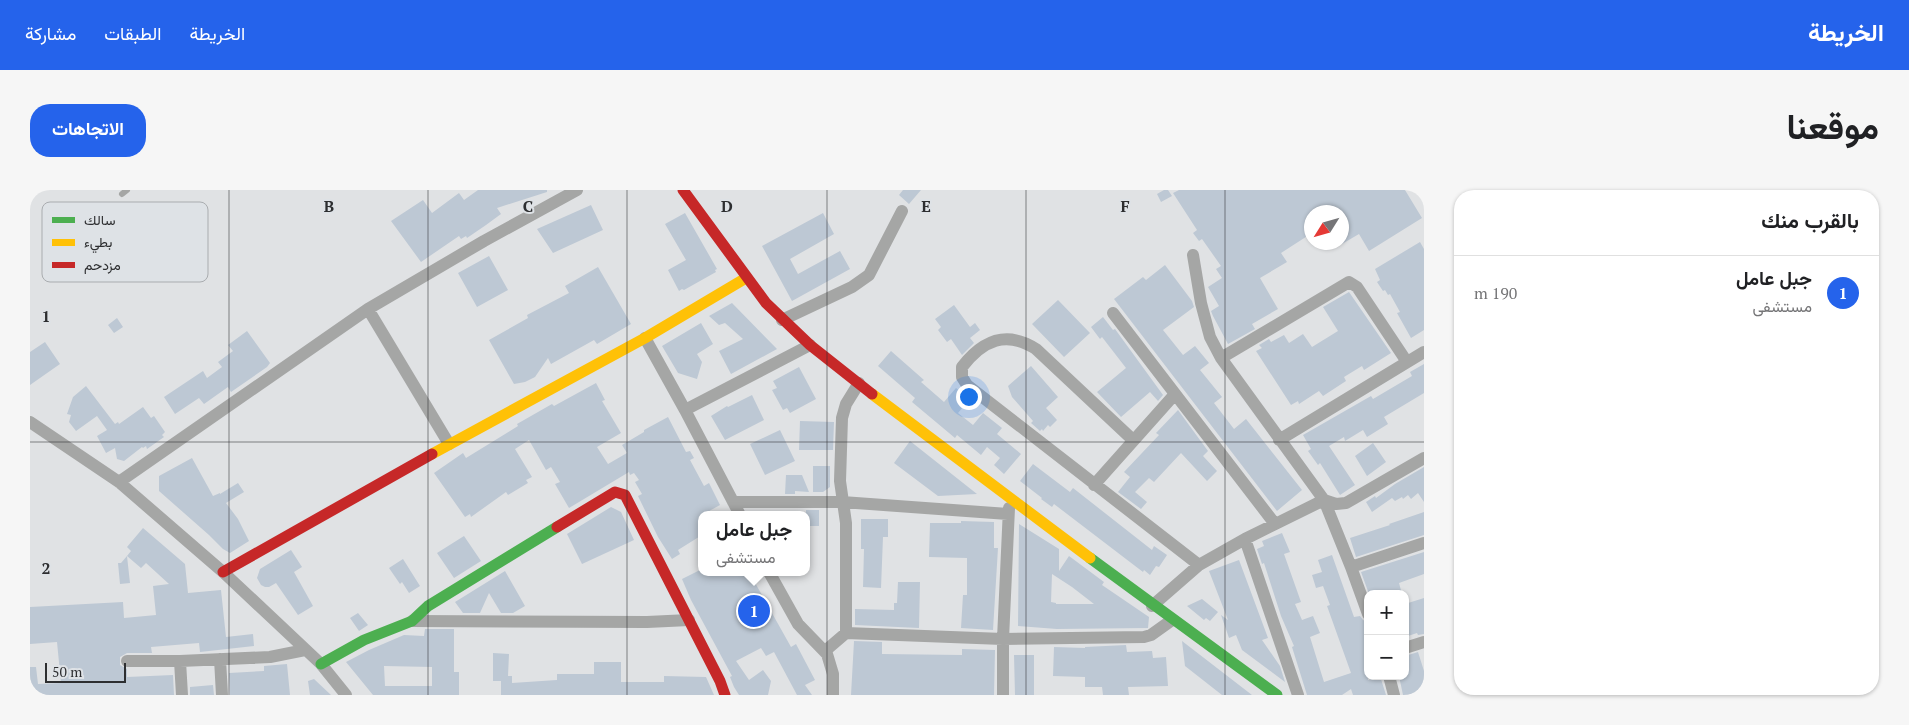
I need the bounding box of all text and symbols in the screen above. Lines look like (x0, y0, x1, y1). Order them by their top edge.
text: الخريطة (1808, 16, 1884, 48)
text: مشاركة (25, 21, 76, 45)
text: الطبقات (104, 21, 161, 45)
text: الخريطة (189, 21, 245, 45)
text: موقعنا (1786, 103, 1879, 149)
button: الاتجاهات (30, 104, 146, 157)
text: B (324, 195, 334, 217)
text: C (523, 195, 533, 217)
text: D (721, 195, 733, 217)
text: E (921, 195, 931, 217)
text: F (1120, 195, 1130, 217)
legend (42, 202, 208, 282)
north arrow (1304, 205, 1349, 250)
text: بالقرب منك (1761, 206, 1859, 234)
text: سالك (84, 210, 115, 229)
text: بطيء (84, 232, 112, 254)
text: مزدحم (84, 255, 121, 274)
text: جبل عامل (1736, 265, 1812, 290)
text: 190 m (1474, 282, 1517, 304)
text: 1 (1838, 282, 1848, 304)
text: مستشفى (1752, 295, 1812, 317)
text: 1 (41, 305, 51, 327)
your location (956, 384, 982, 410)
popup (698, 511, 810, 576)
text: جبل عامل (716, 516, 792, 541)
text: مستشفى (716, 546, 776, 568)
text: 2 (41, 557, 51, 579)
map controls (1364, 590, 1409, 680)
button: + (1364, 590, 1409, 635)
pin: 1 (738, 592, 770, 630)
button: − (1364, 635, 1409, 680)
scale bar (45, 660, 126, 683)
text: 50 m (52, 662, 82, 681)

